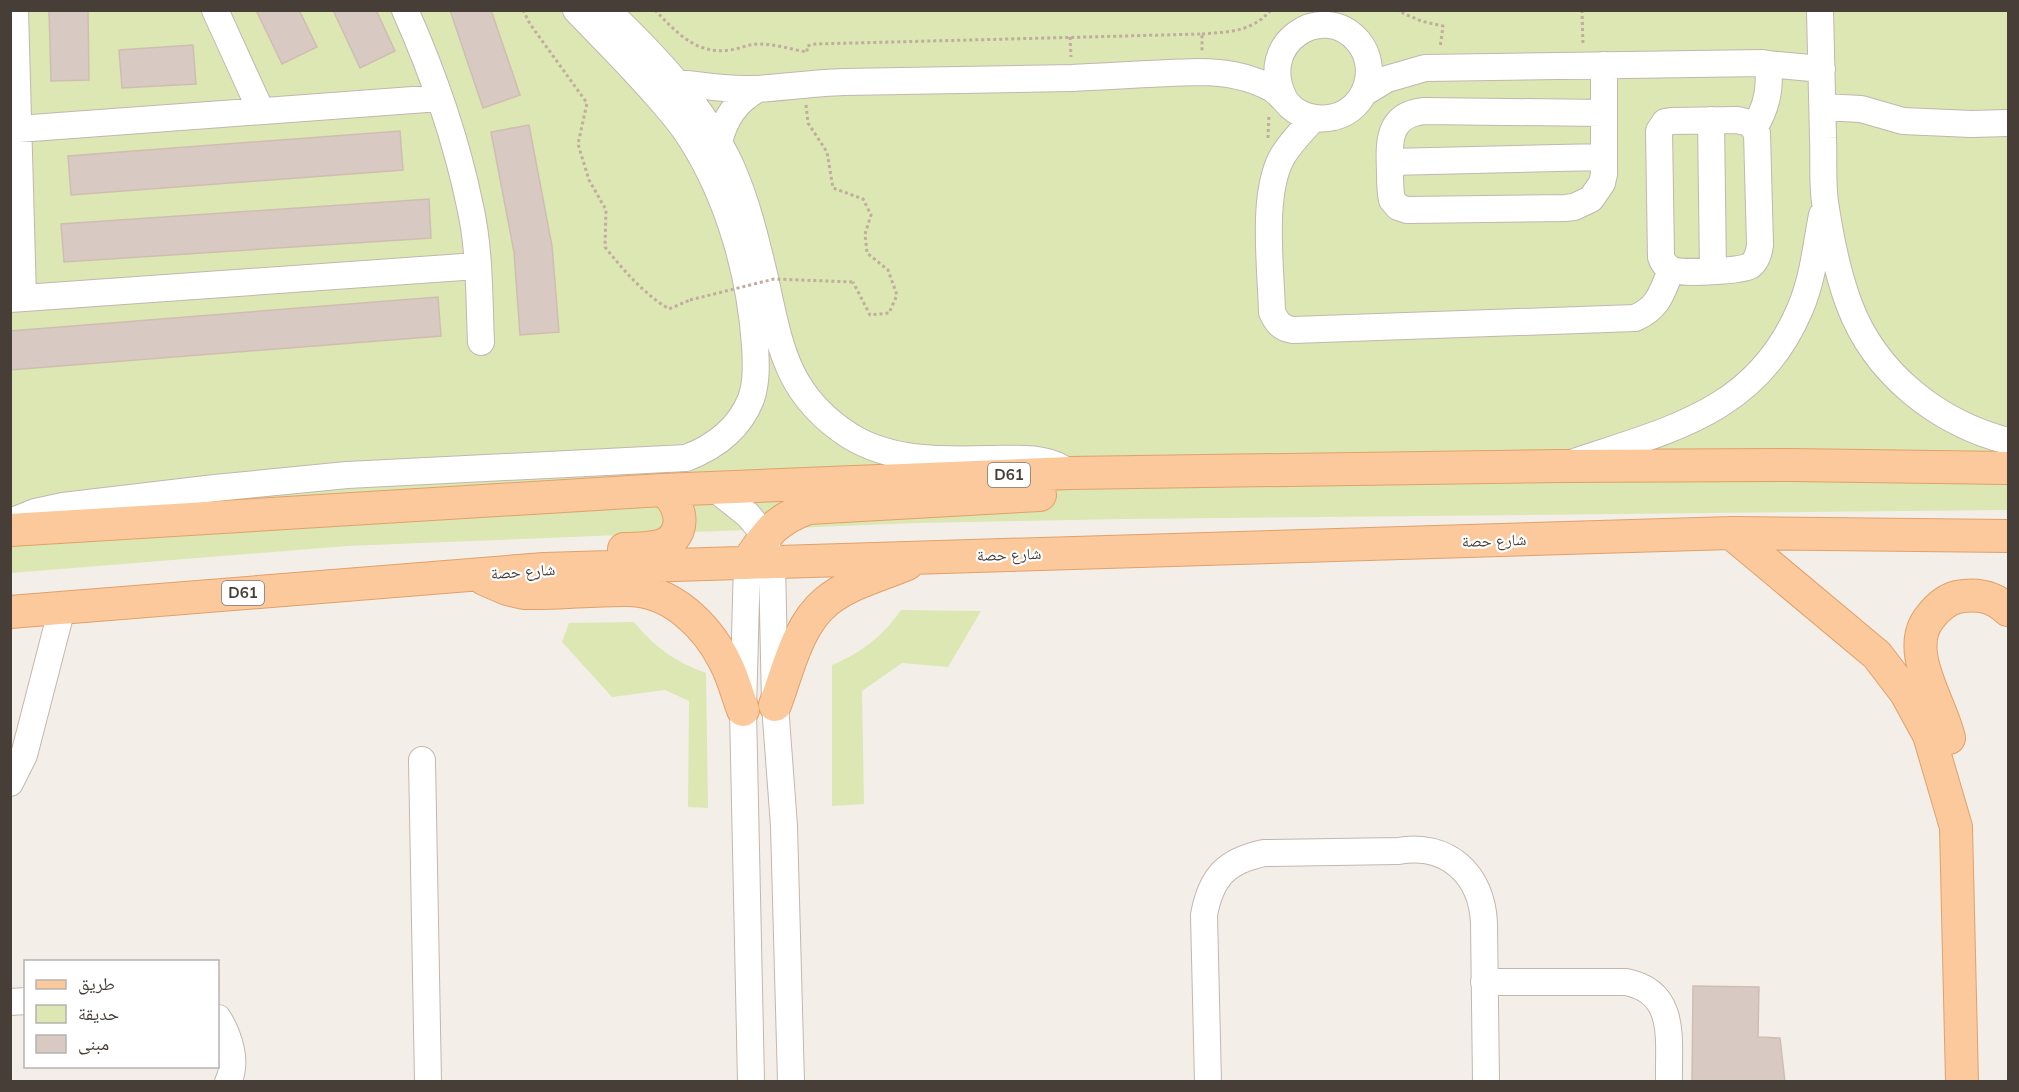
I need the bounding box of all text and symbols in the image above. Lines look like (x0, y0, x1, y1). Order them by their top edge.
road number: D61 (988, 463, 1030, 487)
street label: شارع حصة (1461, 529, 1527, 552)
street label: شارع حصة (976, 543, 1042, 566)
street label: شارع حصة (490, 559, 556, 584)
road number: D61 (222, 581, 264, 605)
legend (24, 960, 219, 1068)
text: طريق (78, 972, 115, 995)
text: حديقة (78, 1002, 119, 1025)
text: مبنى (78, 1032, 109, 1055)

